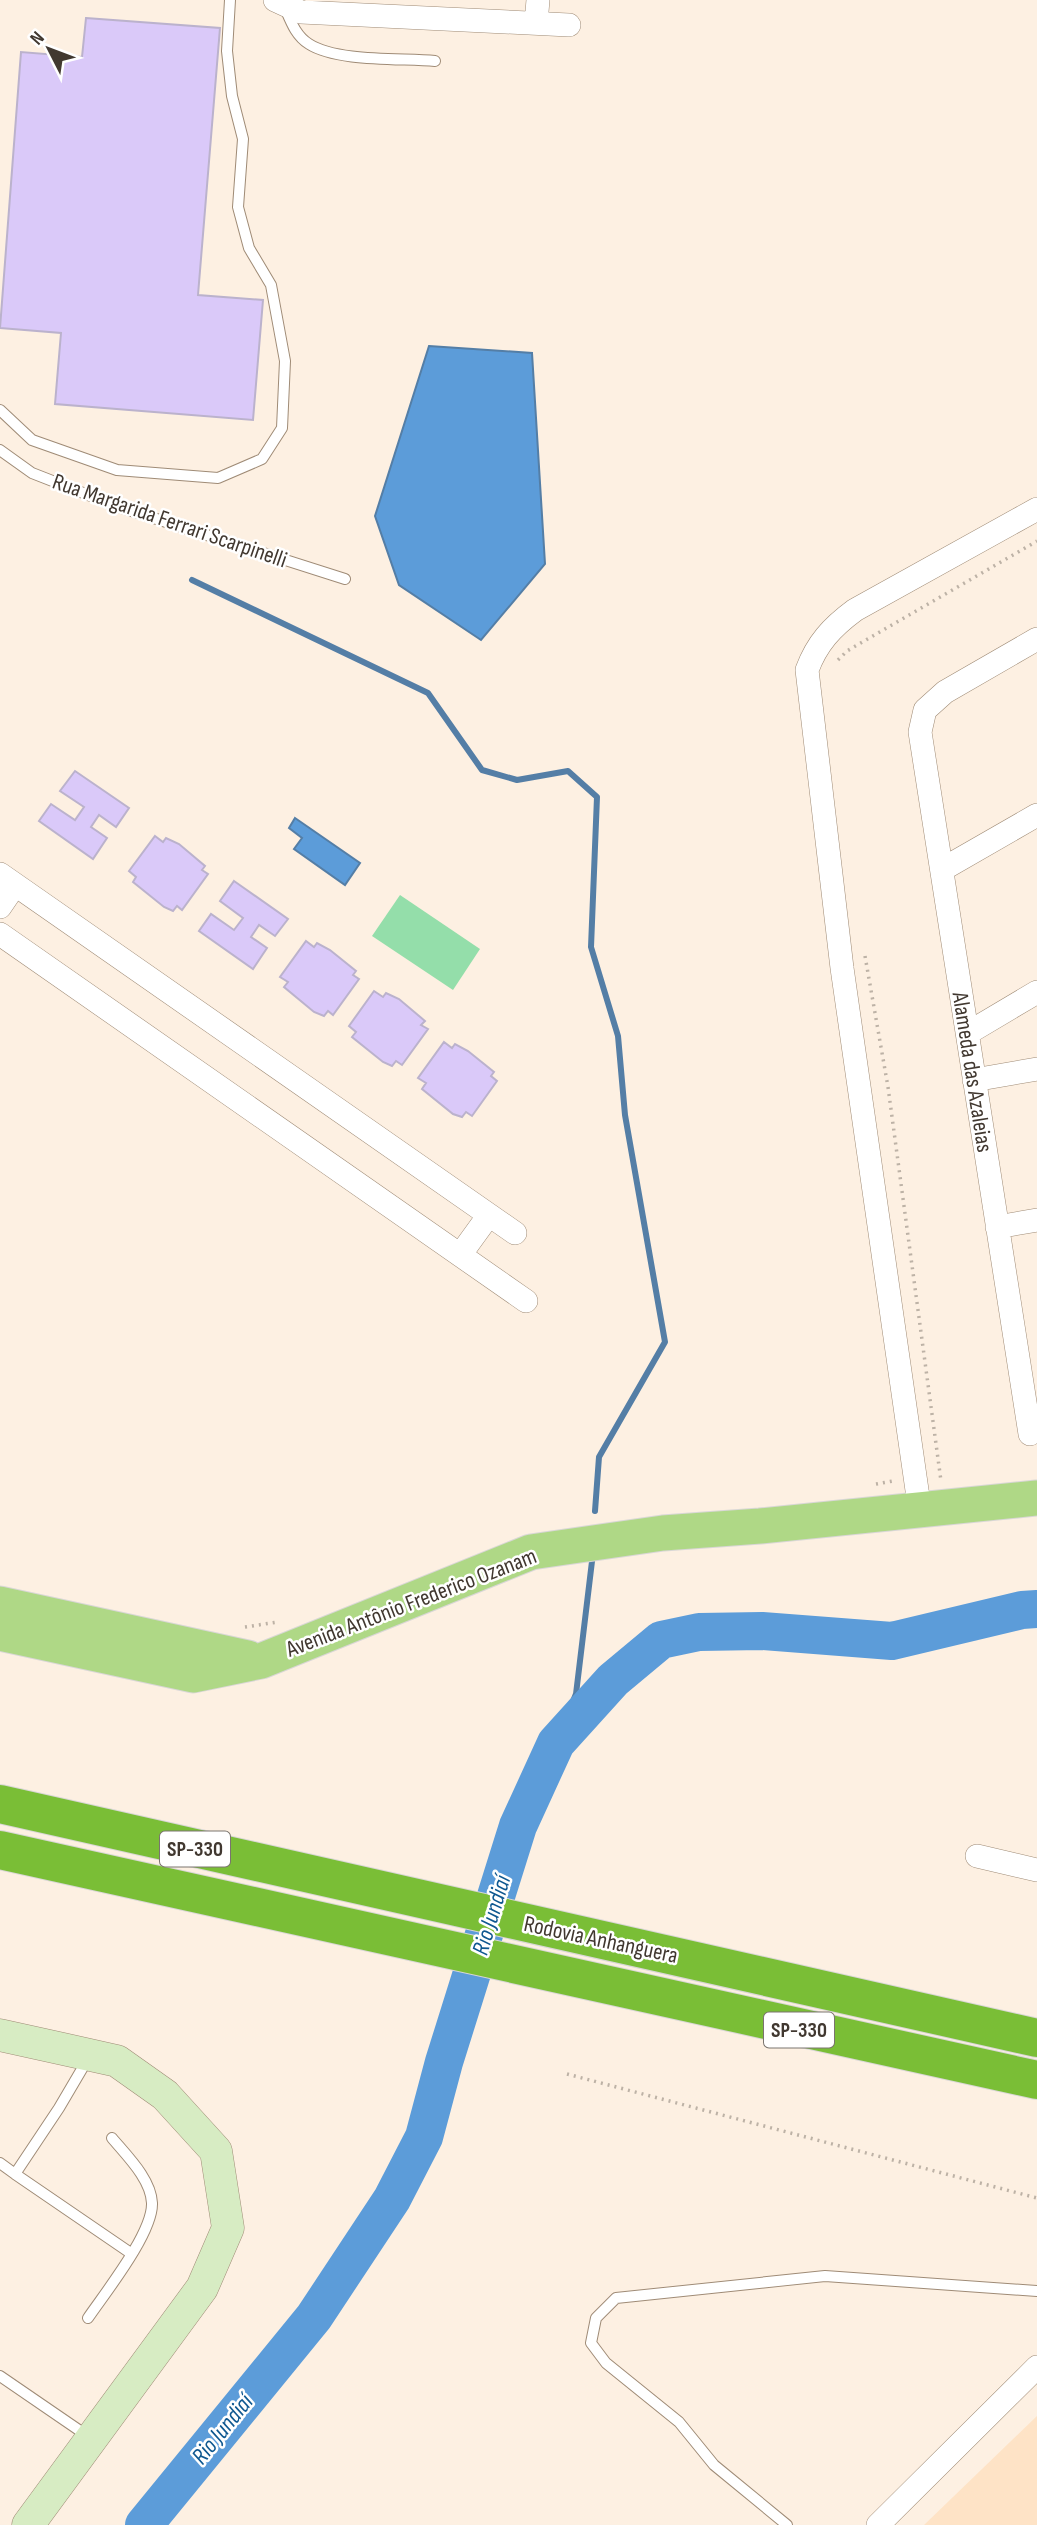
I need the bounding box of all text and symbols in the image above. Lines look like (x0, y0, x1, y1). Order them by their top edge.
north arrow (14, 14, 84, 84)
text: N (26, 27, 49, 50)
street label: Rua Margarida Ferrari Scarpinelli (49, 468, 291, 574)
street label: Alameda das Azaleias (945, 989, 998, 1154)
street label: Avenida Antônio Frederico Ozanam (281, 1542, 540, 1664)
road number: SP-330 (160, 1832, 230, 1867)
water label: Rio Jundiaí (466, 1869, 518, 1958)
street label: Rodovia Anhanguera (521, 1910, 680, 1970)
road number: SP-330 (764, 2012, 834, 2048)
water label: Rio Jundiaí (185, 2386, 261, 2470)

